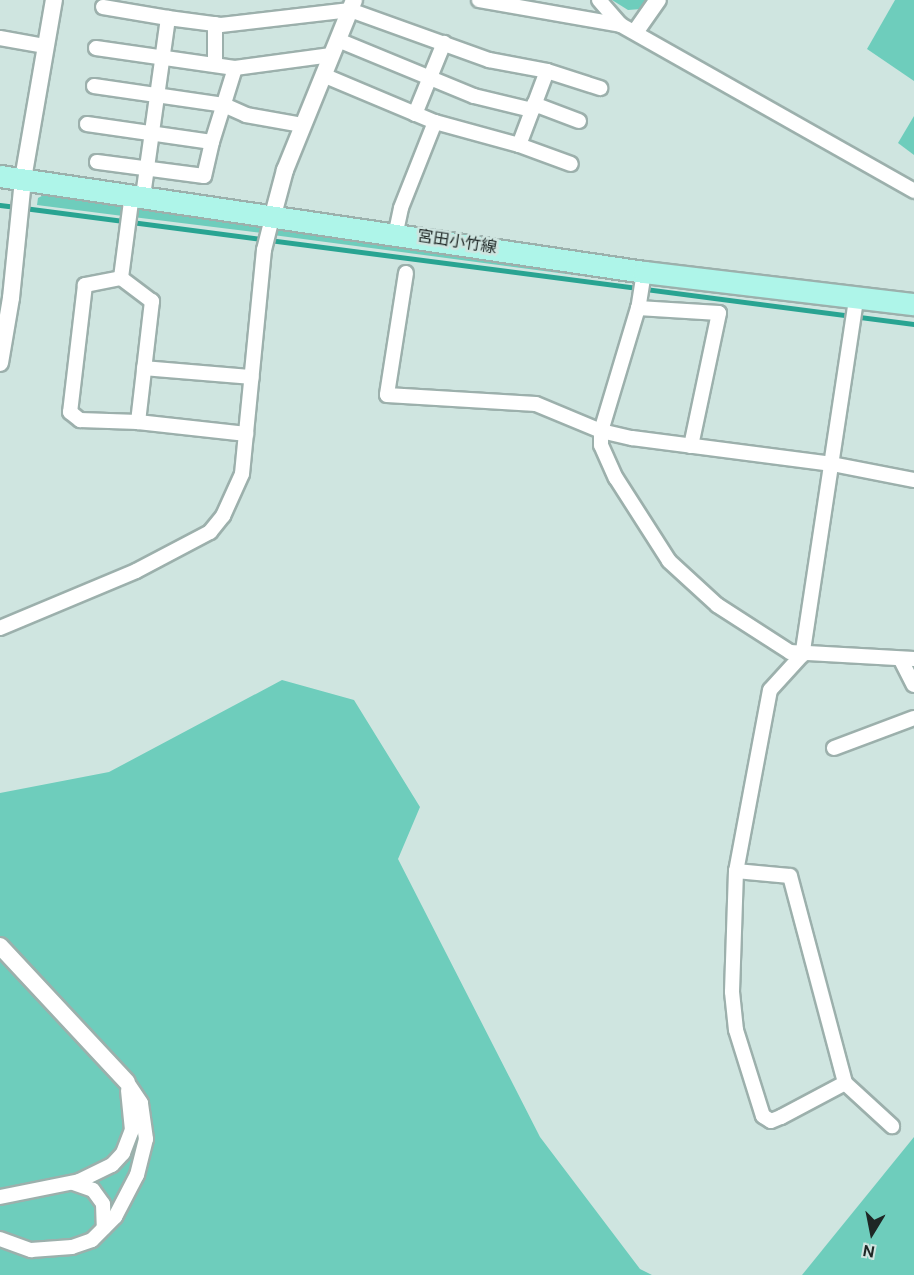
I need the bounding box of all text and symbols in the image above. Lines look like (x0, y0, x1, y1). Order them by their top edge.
street label: 宮田小竹線 (416, 226, 498, 258)
north arrow (842, 1203, 902, 1263)
text: N (861, 1240, 876, 1263)

